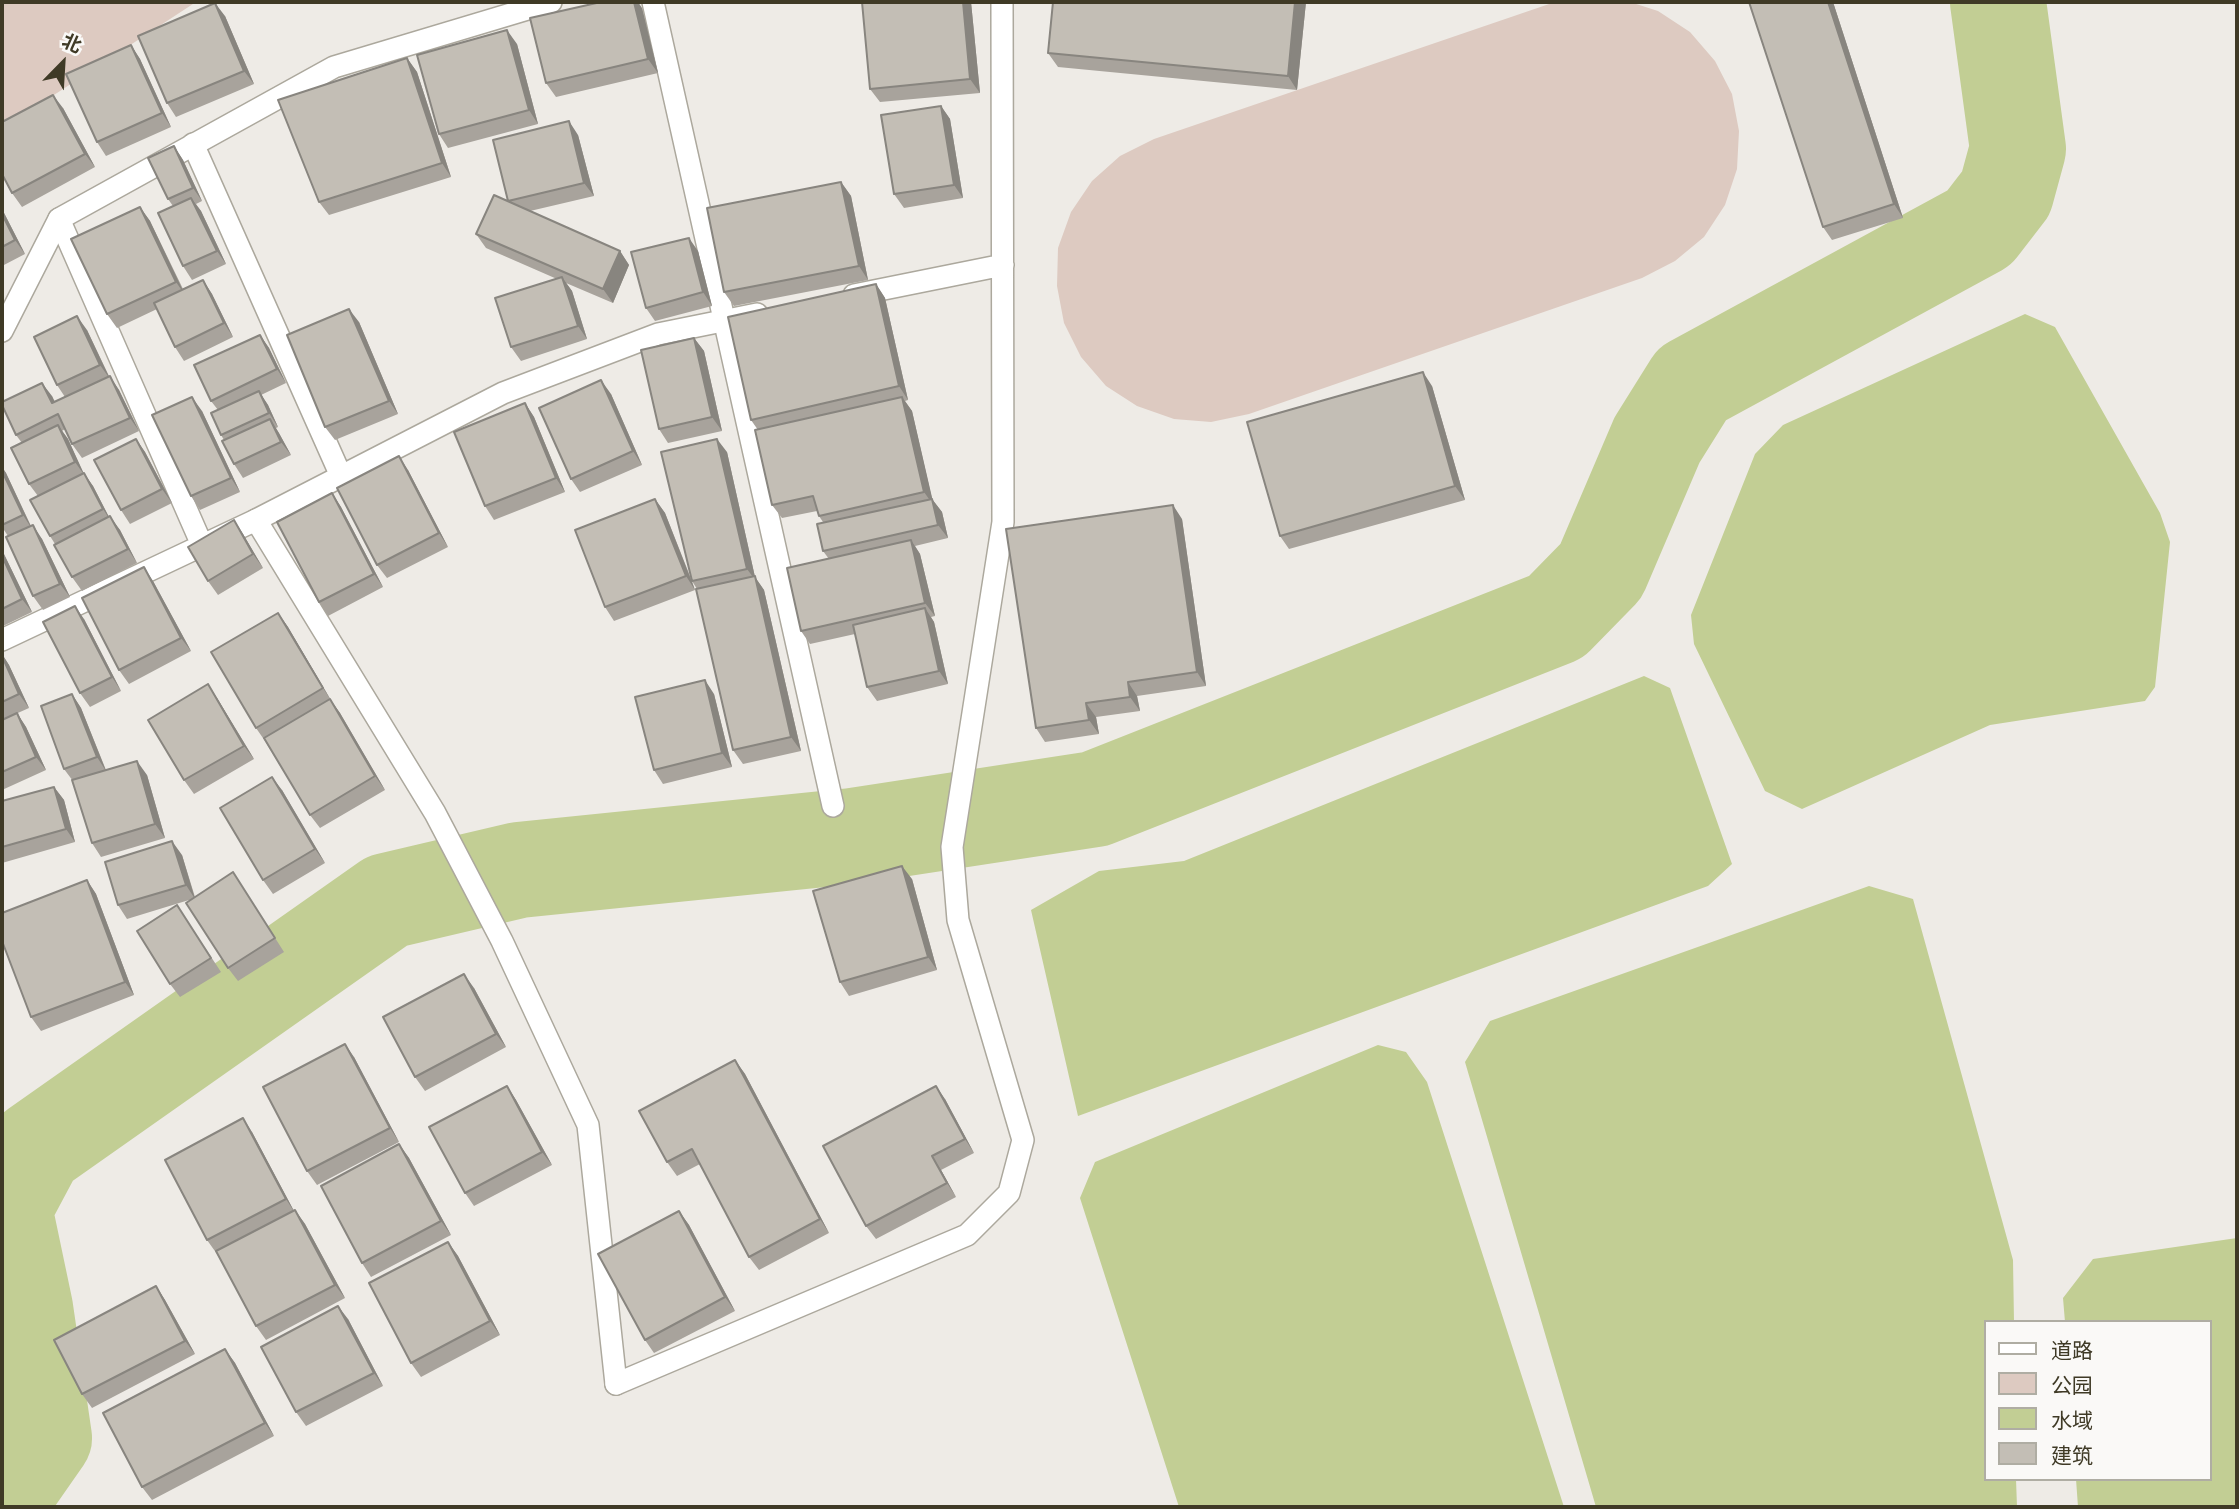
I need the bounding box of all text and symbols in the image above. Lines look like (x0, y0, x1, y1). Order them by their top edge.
north arrow (28, 28, 98, 98)
text: 北 (58, 29, 85, 58)
legend (1983, 1320, 2211, 1481)
text: 道路 (2051, 1338, 2093, 1363)
text: 公园 (2051, 1373, 2093, 1398)
text: 水域 (2051, 1408, 2093, 1433)
text: 建筑 (2051, 1443, 2093, 1468)

